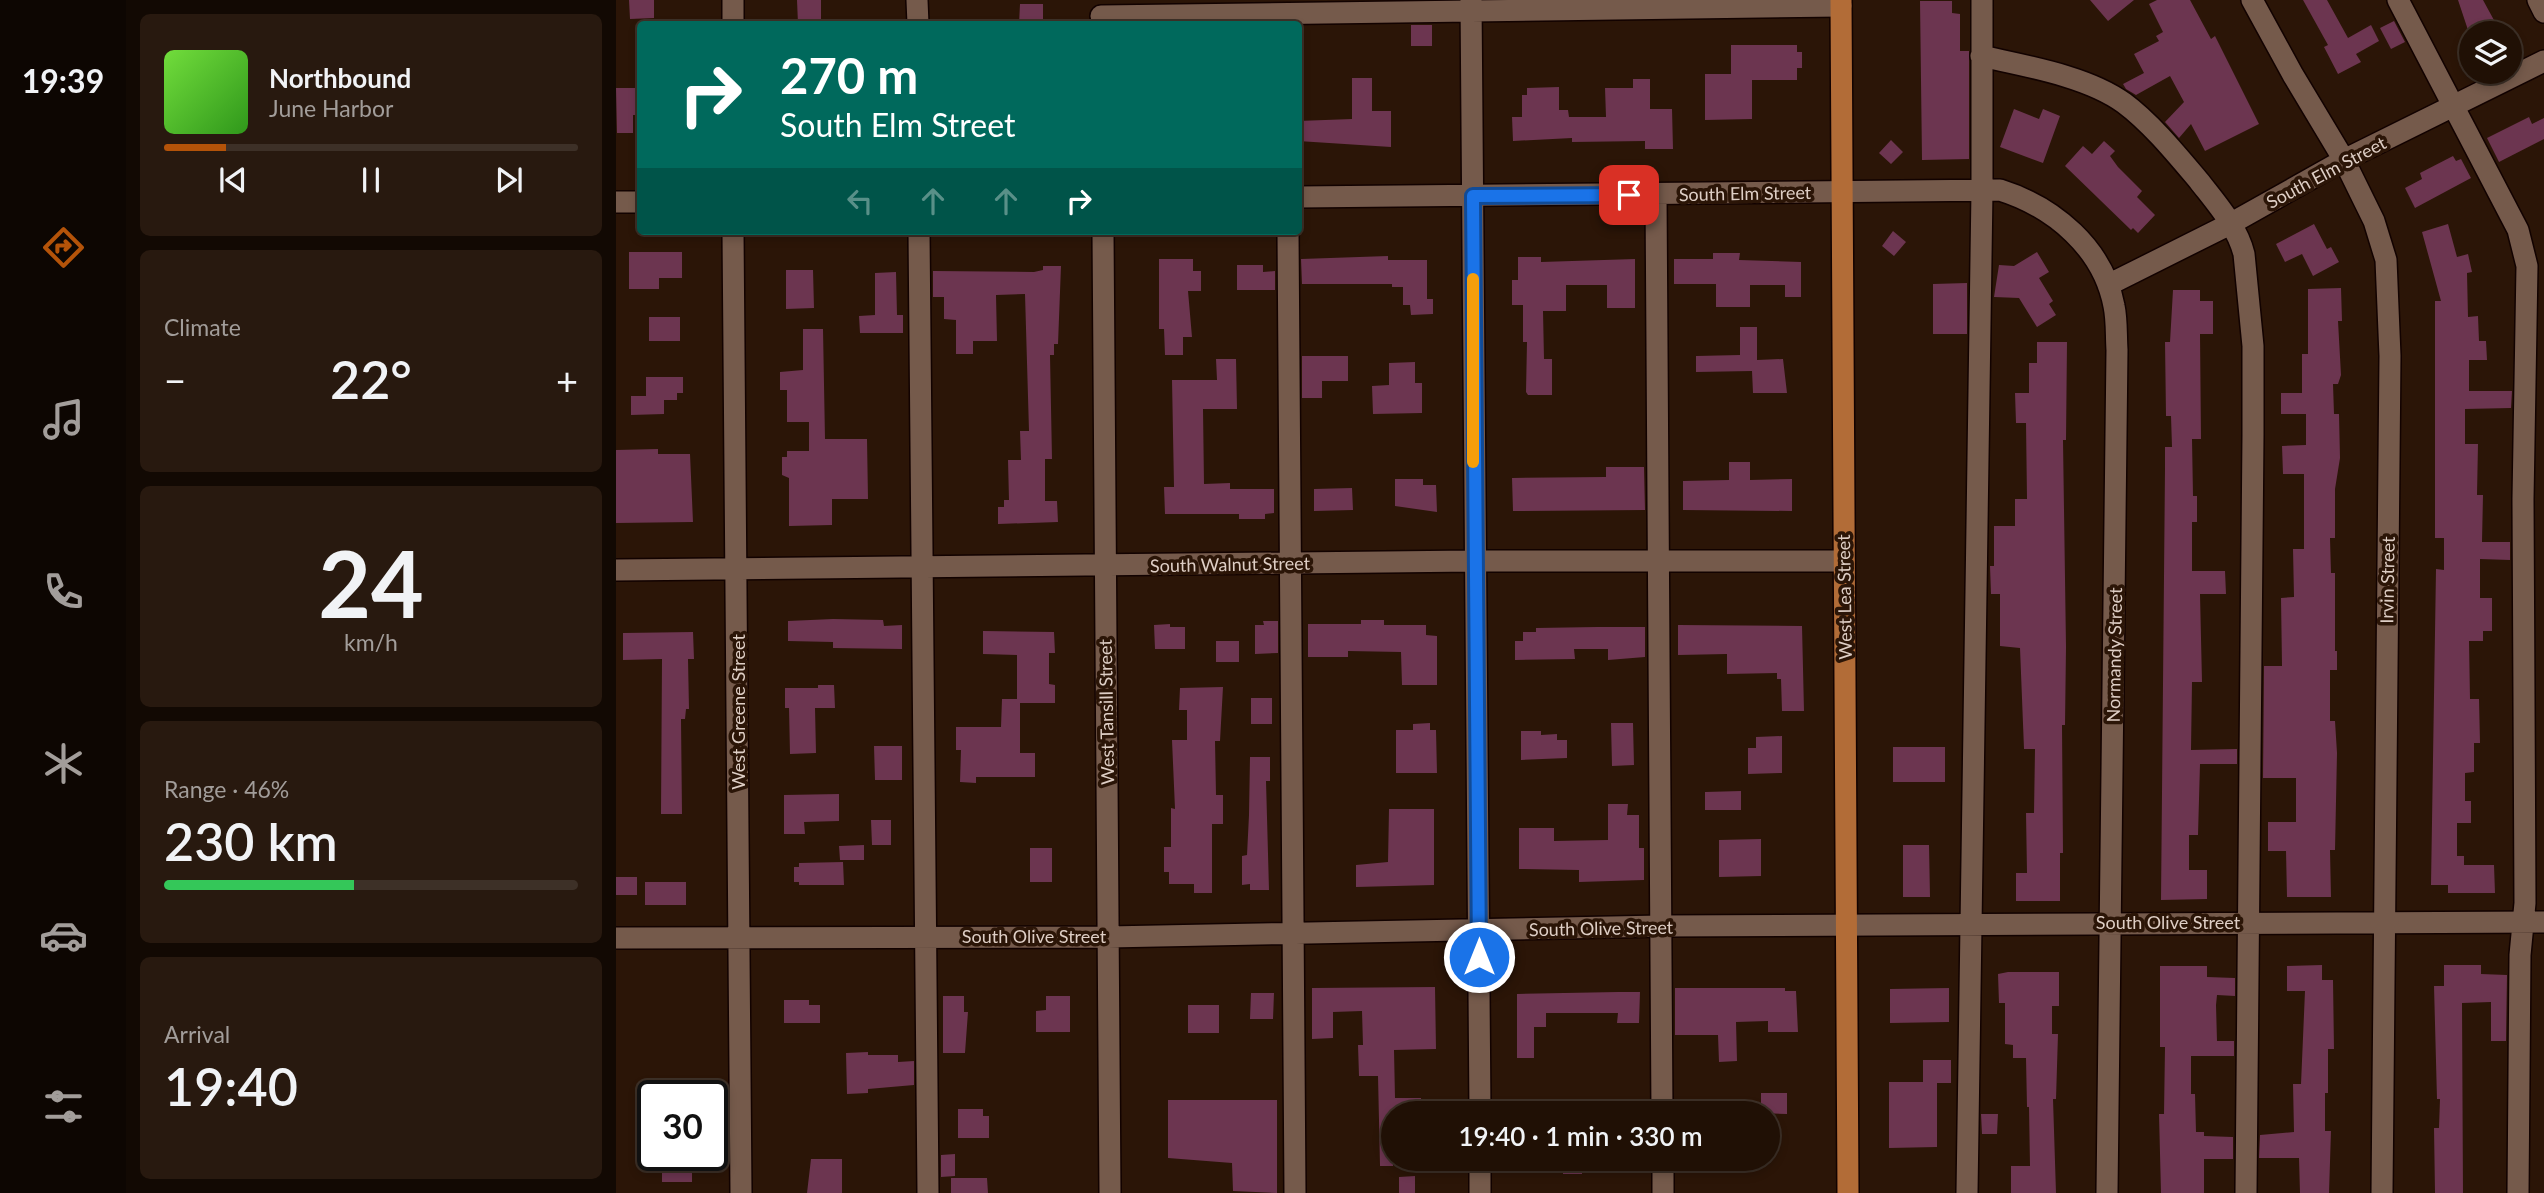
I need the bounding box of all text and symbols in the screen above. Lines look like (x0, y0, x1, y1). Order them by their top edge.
map controls (2459, 21, 2522, 84)
button: layers (2459, 21, 2522, 84)
text: 270 m (780, 46, 918, 104)
icon: right (665, 49, 756, 140)
text: 19:39 (22, 61, 104, 100)
text: Northbound (269, 62, 411, 94)
text: June Harbor (269, 94, 393, 122)
text: South Elm Street (780, 105, 1015, 144)
street label: South Elm Street (2262, 131, 2390, 213)
icon: previous (214, 161, 252, 199)
icon: pause (352, 161, 390, 199)
icon: next (490, 161, 528, 199)
pin (1599, 165, 1659, 225)
icon: arrive (1610, 176, 1648, 214)
street label: South Elm Street (1679, 181, 1812, 205)
icon: left (841, 182, 879, 220)
icon: ahead (914, 182, 952, 220)
icon: ahead (987, 182, 1025, 220)
icon: right (1060, 182, 1098, 220)
icon: directions (39, 223, 88, 272)
text: Climate (164, 313, 241, 341)
text: 22° (330, 348, 412, 410)
text: − (164, 357, 186, 403)
text: + (556, 357, 578, 403)
icon: music (39, 395, 88, 444)
text: 24 (318, 528, 424, 637)
street label: West Lea Street (1832, 534, 1856, 660)
street label: Irvin Street (2375, 536, 2399, 624)
street label: South Walnut Street (1150, 552, 1311, 576)
icon: phone (39, 567, 88, 616)
street label: Normandy Street (2102, 587, 2126, 723)
text: km/h (344, 628, 398, 656)
street label: West Greene Street (727, 634, 749, 790)
street label: West Tansill Street (1094, 638, 1118, 785)
icon: climate (39, 739, 88, 788)
text: Range · 46% (164, 775, 289, 803)
text: 230 km (164, 810, 338, 872)
icon: car (39, 911, 88, 960)
street label: South Olive Street (2096, 911, 2241, 933)
street label: South Olive Street (1529, 916, 1674, 940)
position arrow (1442, 920, 1516, 994)
street label: South Olive Street (962, 925, 1107, 947)
text: Arrival (164, 1020, 230, 1048)
text: 19:40 (164, 1055, 298, 1117)
speed limit sign: 30 (637, 1080, 728, 1171)
icon: filters (39, 1082, 88, 1131)
text: 19:40 · 1 min · 330 m (1458, 1120, 1703, 1152)

